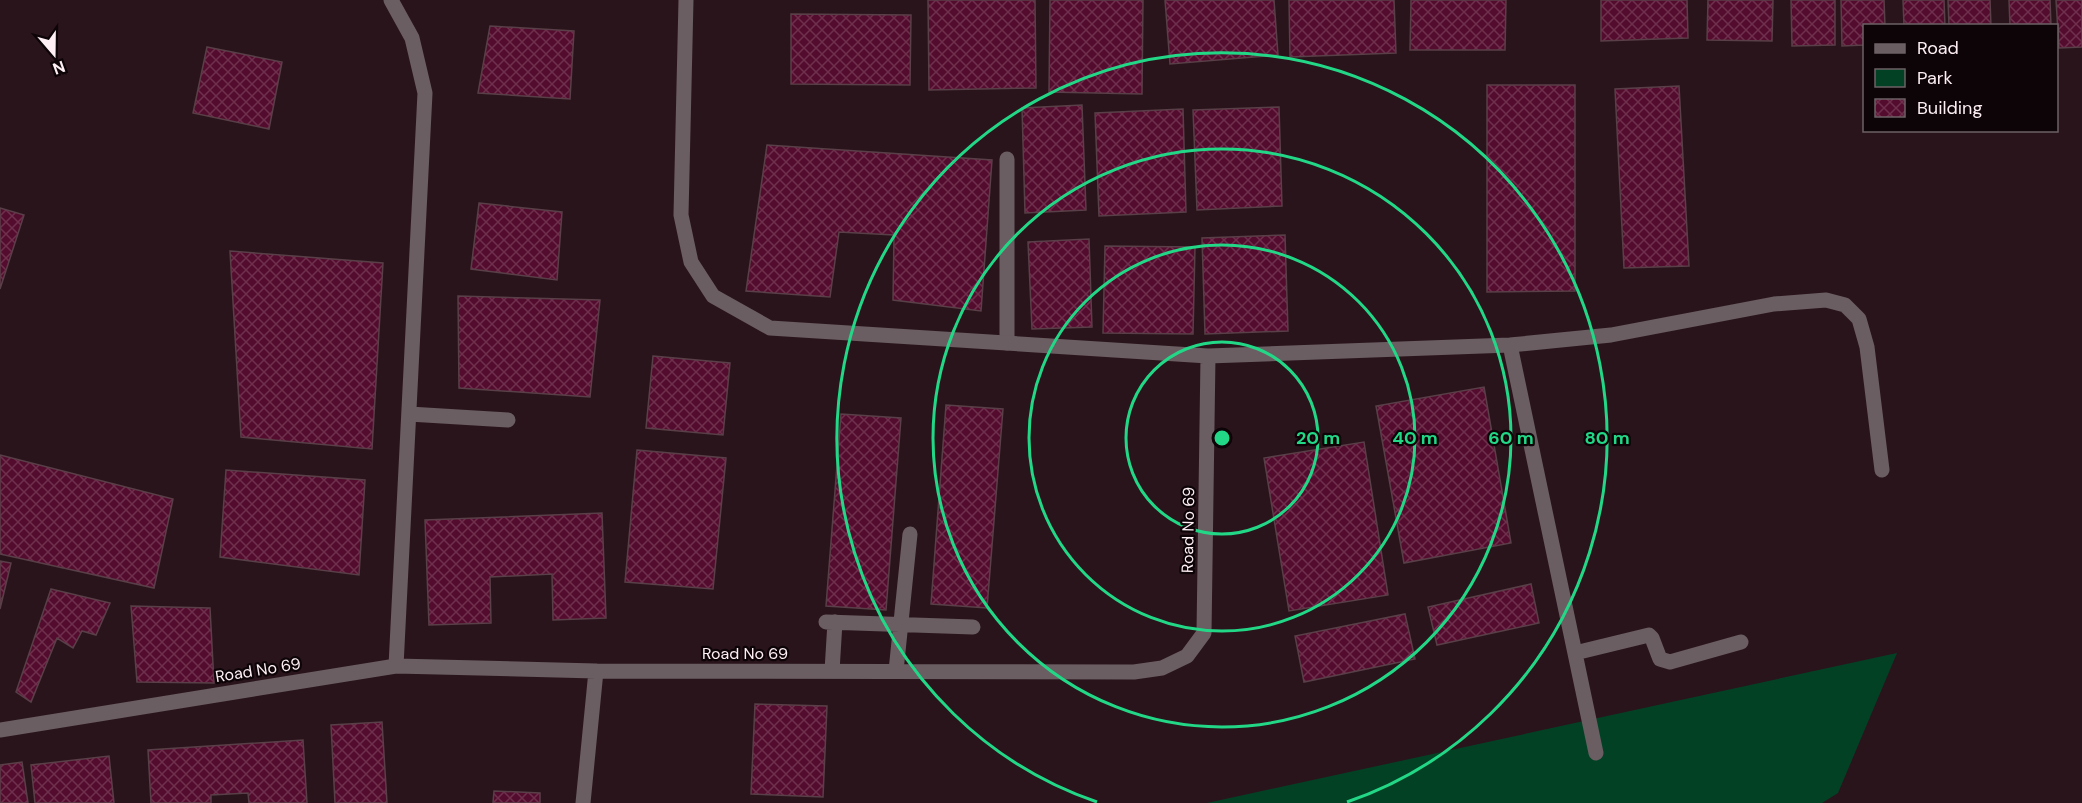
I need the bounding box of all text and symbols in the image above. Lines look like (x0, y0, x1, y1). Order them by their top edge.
north arrow (24, 24, 84, 84)
legend (1863, 24, 2058, 132)
text: Road (1917, 36, 1959, 60)
text: N (50, 56, 68, 79)
text: Park (1917, 66, 1953, 90)
text: Building (1917, 96, 1982, 120)
text: 20 m (1296, 426, 1340, 450)
text: 40 m (1392, 426, 1438, 450)
text: 60 m (1488, 426, 1534, 450)
text: 80 m (1584, 426, 1630, 450)
centre of rings (1212, 428, 1232, 448)
street label: Road No 69 (1177, 487, 1199, 573)
street label: Road No 69 (702, 643, 788, 664)
street label: Road No 69 (214, 653, 302, 687)

